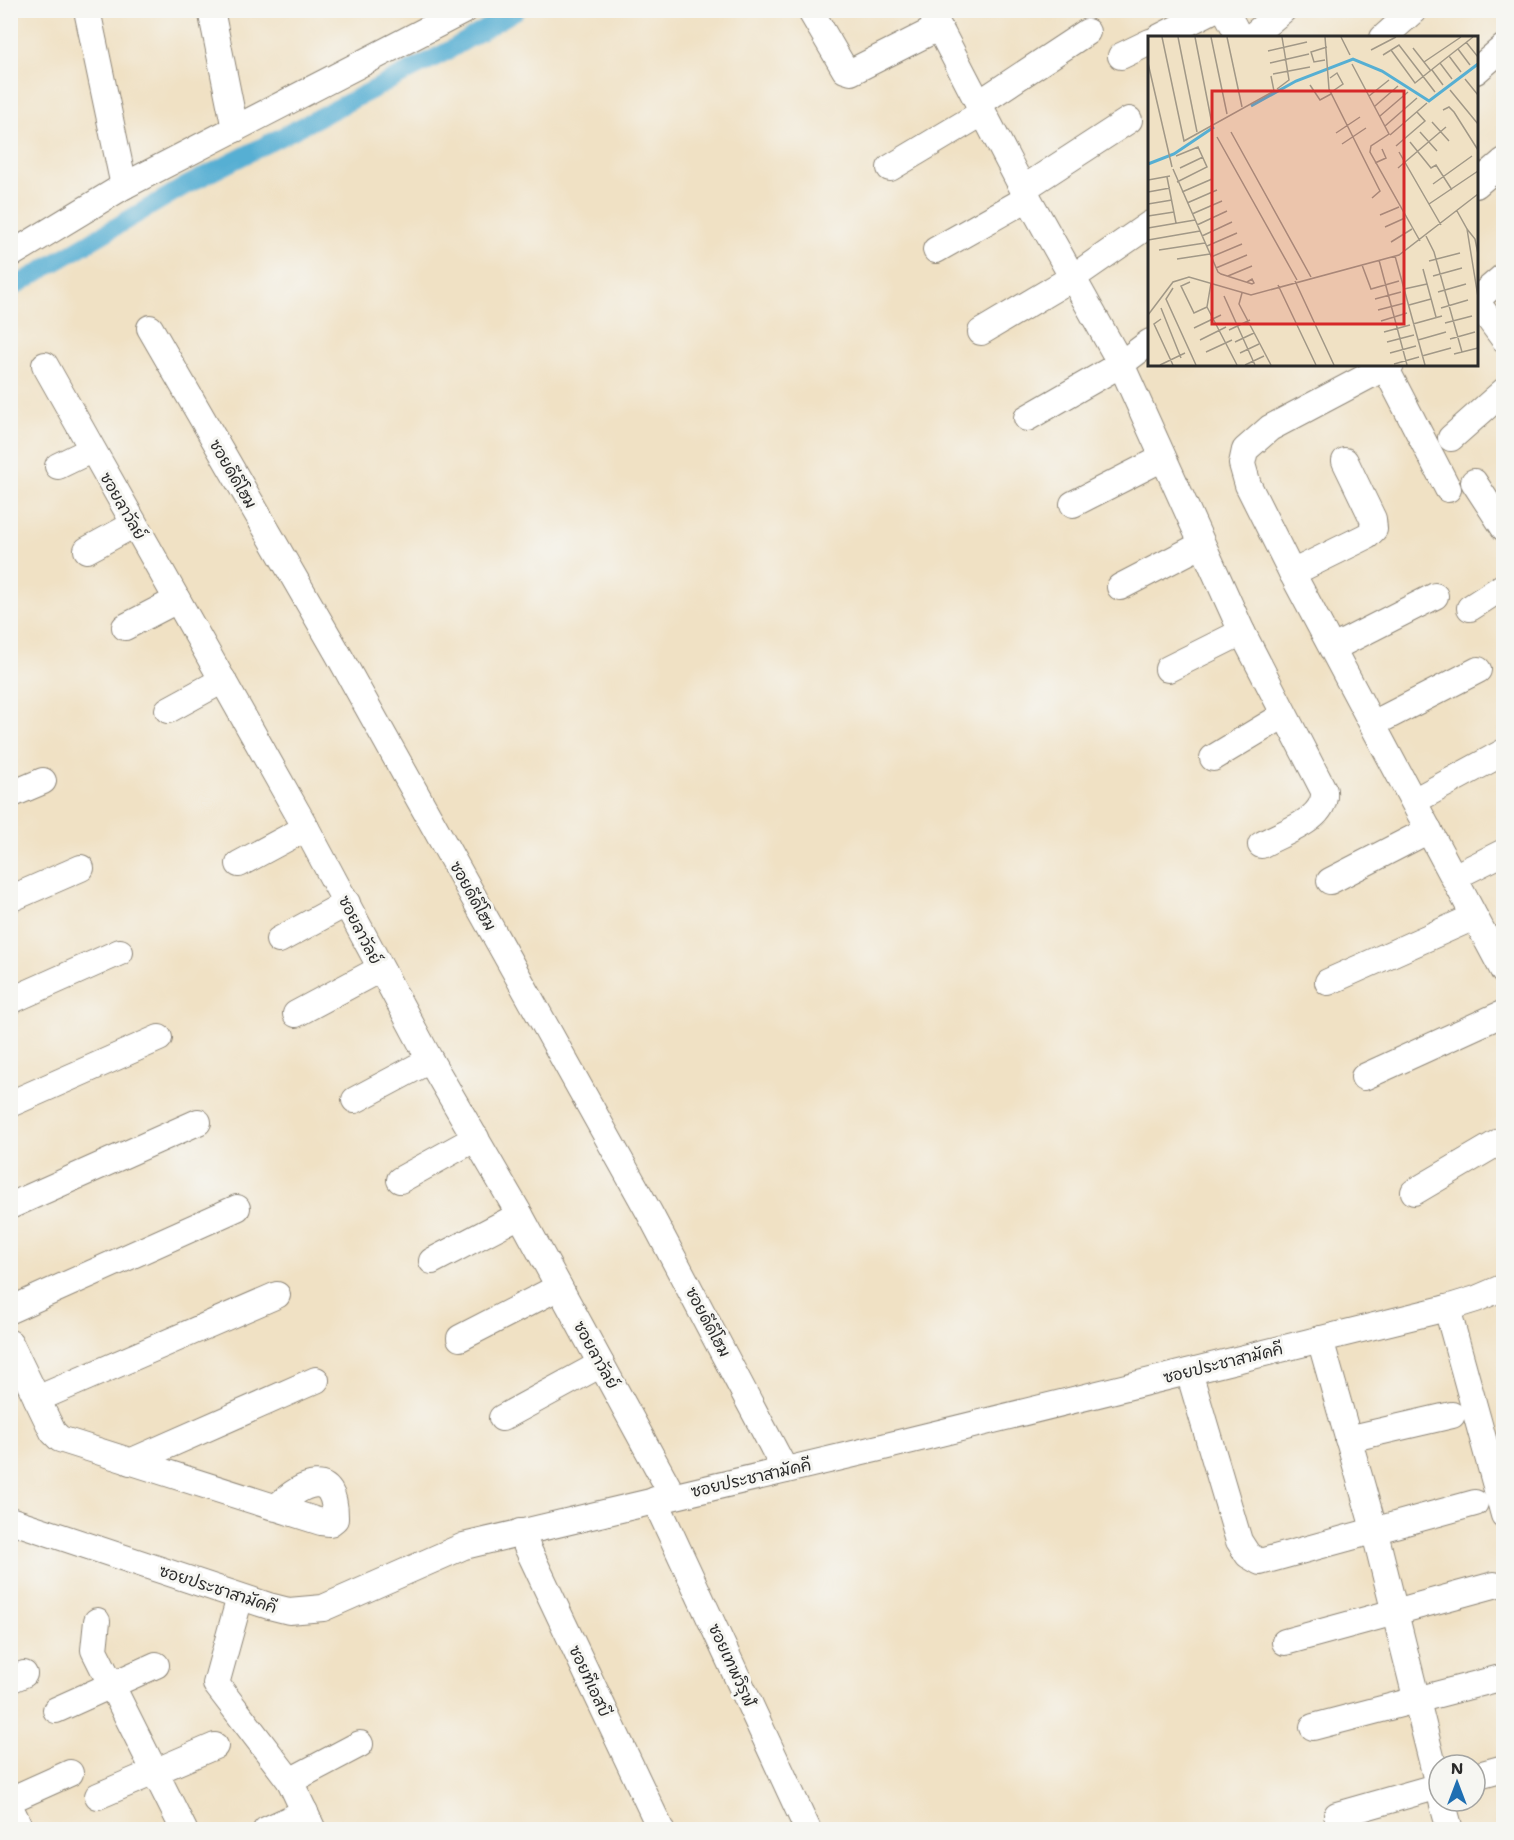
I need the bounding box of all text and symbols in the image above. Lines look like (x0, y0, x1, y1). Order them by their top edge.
inset map (1148, 36, 1478, 366)
street label: ซอยดีดีโฮม (205, 435, 262, 512)
street label: ซอยลาวัลย์ (95, 468, 152, 544)
street label: ซอยดีดีโฮม (445, 857, 502, 935)
street label: ซอยลาวัลย์ (334, 892, 387, 968)
street label: ซอยดีดีโฮม (681, 1283, 736, 1361)
street label: ซอยลาวัลย์ (569, 1317, 624, 1393)
street label: ซอยประชาสามัคคี (1161, 1338, 1285, 1388)
street label: ซอยประชาสามัคคี (689, 1454, 813, 1502)
street label: ซอยประชาสามัคคี (157, 1560, 280, 1618)
street label: ซอยเทพวิรุฬ (702, 1620, 761, 1712)
street label: ซอยทีเอสบี (564, 1642, 616, 1720)
north arrow (1427, 1753, 1487, 1813)
text: N (1451, 1758, 1463, 1779)

